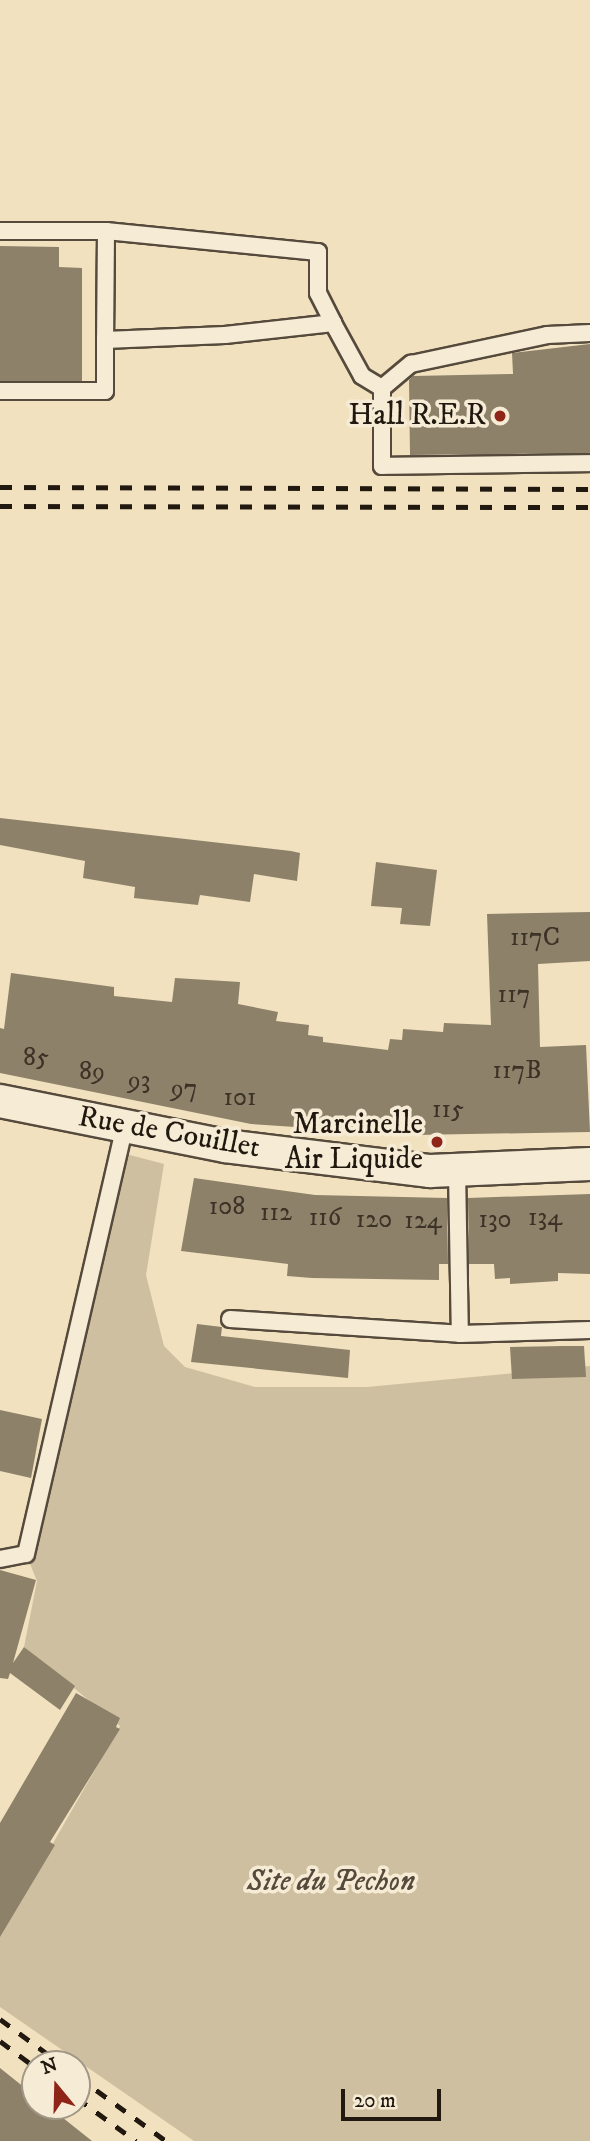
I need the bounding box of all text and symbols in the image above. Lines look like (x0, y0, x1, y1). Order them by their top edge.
place label: Hall R.E.R (348, 398, 486, 434)
marker: Hall R.E.R (492, 408, 508, 424)
house number: 117C (510, 922, 560, 954)
house number: 117 (498, 979, 530, 1011)
house number: 85 (23, 1042, 49, 1074)
house number: 117B (492, 1055, 542, 1087)
house number: 89 (79, 1056, 105, 1088)
house number: 93 (128, 1065, 150, 1097)
house number: 97 (171, 1073, 197, 1105)
house number: 101 (224, 1082, 256, 1114)
house number: 115 (432, 1094, 464, 1126)
street label: Rue de Couillet (75, 1099, 263, 1167)
place label: Marcinelle Air Liquide (285, 1107, 423, 1178)
marker: Marcinelle Air Liquide (429, 1134, 445, 1150)
house number: 108 (209, 1191, 245, 1223)
house number: 112 (260, 1197, 292, 1229)
house number: 116 (309, 1202, 341, 1234)
house number: 134 (528, 1202, 562, 1234)
house number: 120 (356, 1204, 392, 1236)
house number: 130 (478, 1204, 512, 1236)
house number: 124 (404, 1205, 442, 1237)
park label: Site du Pechon (247, 1864, 415, 1900)
north arrow (21, 2050, 91, 2120)
text: N (39, 2053, 61, 2080)
scale bar (345, 2074, 445, 2118)
text: 20 m (354, 2088, 396, 2114)

